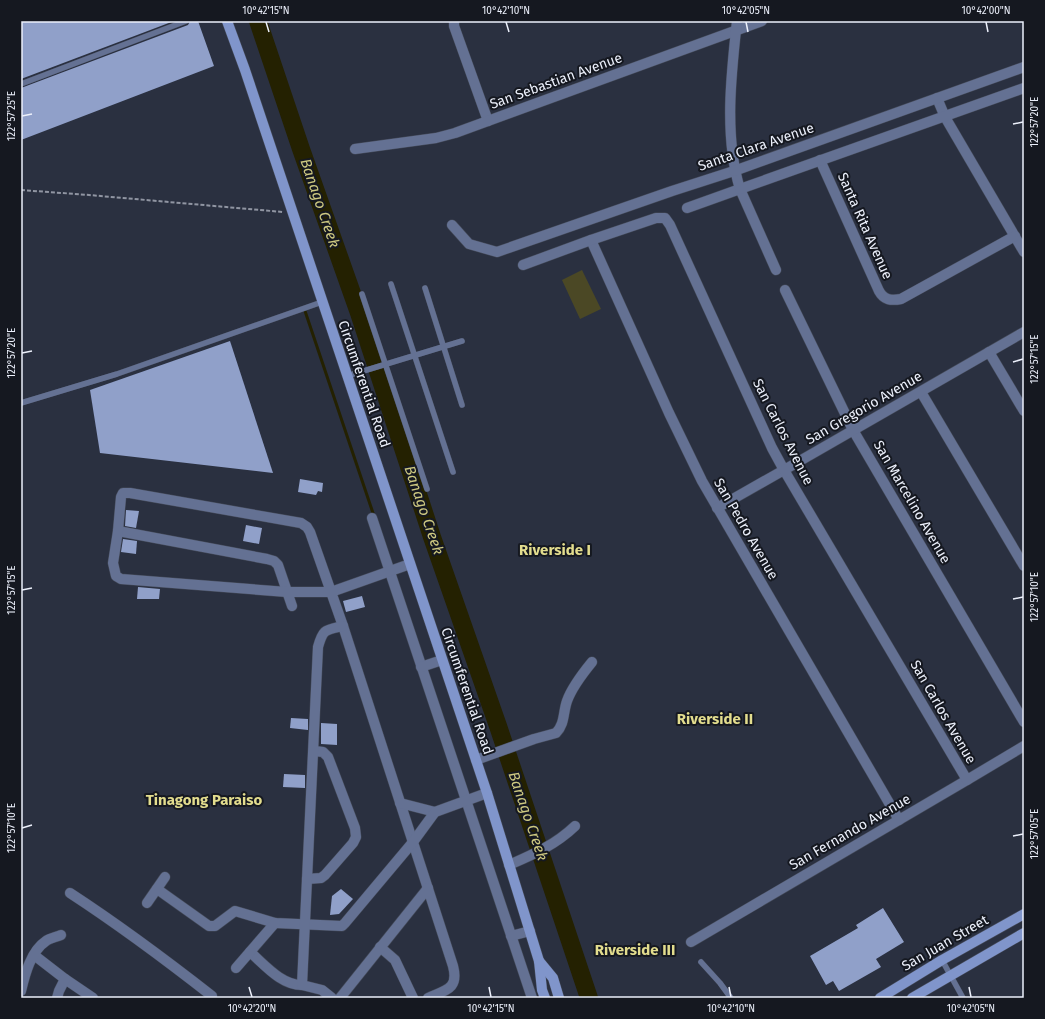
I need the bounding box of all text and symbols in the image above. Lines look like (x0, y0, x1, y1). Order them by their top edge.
text: 10°42'15"N (242, 5, 290, 17)
text: 10°42'10"N (482, 5, 530, 17)
text: 10°42'05"N (722, 5, 770, 17)
text: 10°42'00"N (961, 5, 1011, 17)
street label: San Sebastian Avenue (487, 49, 625, 113)
text: 122°57'25"E (6, 91, 18, 141)
text: 122°57'20"E (1029, 97, 1041, 147)
street label: Santa Clara Avenue (696, 119, 816, 175)
water label: Banago Creek (296, 156, 344, 250)
street label: Santa Rita Avenue (834, 170, 896, 282)
street label: Circumferential Road (334, 318, 394, 450)
text: 122°57'20"E (6, 328, 18, 378)
text: 122°57'15"E (1029, 334, 1041, 384)
street label: San Gregorio Avenue (803, 368, 925, 448)
street label: San Carlos Avenue (749, 376, 817, 488)
street label: San Marcelino Avenue (870, 437, 954, 567)
water label: Banago Creek (400, 463, 448, 557)
street label: San Pedro Avenue (710, 475, 782, 583)
district label: Riverside I (519, 541, 591, 559)
text: 122°57'15"E (6, 565, 18, 615)
text: 122°57'10"E (1029, 572, 1041, 622)
street label: Circumferential Road (437, 625, 497, 757)
street label: San Carlos Avenue (906, 657, 980, 767)
district label: Riverside II (677, 710, 753, 728)
water label: Banago Creek (504, 769, 552, 863)
street label: San Fernando Avenue (786, 790, 914, 874)
district label: Tinagong Paraiso (146, 791, 263, 809)
text: 122°57'10"E (6, 803, 18, 853)
text: 122°57'05"E (1029, 809, 1041, 859)
street label: San Juan Street (899, 911, 992, 975)
district label: Riverside III (595, 941, 675, 959)
text: 10°42'20"N (228, 1003, 276, 1015)
text: 10°42'15"N (467, 1003, 515, 1015)
text: 10°42'10"N (707, 1003, 755, 1015)
text: 10°42'05"N (947, 1003, 995, 1015)

